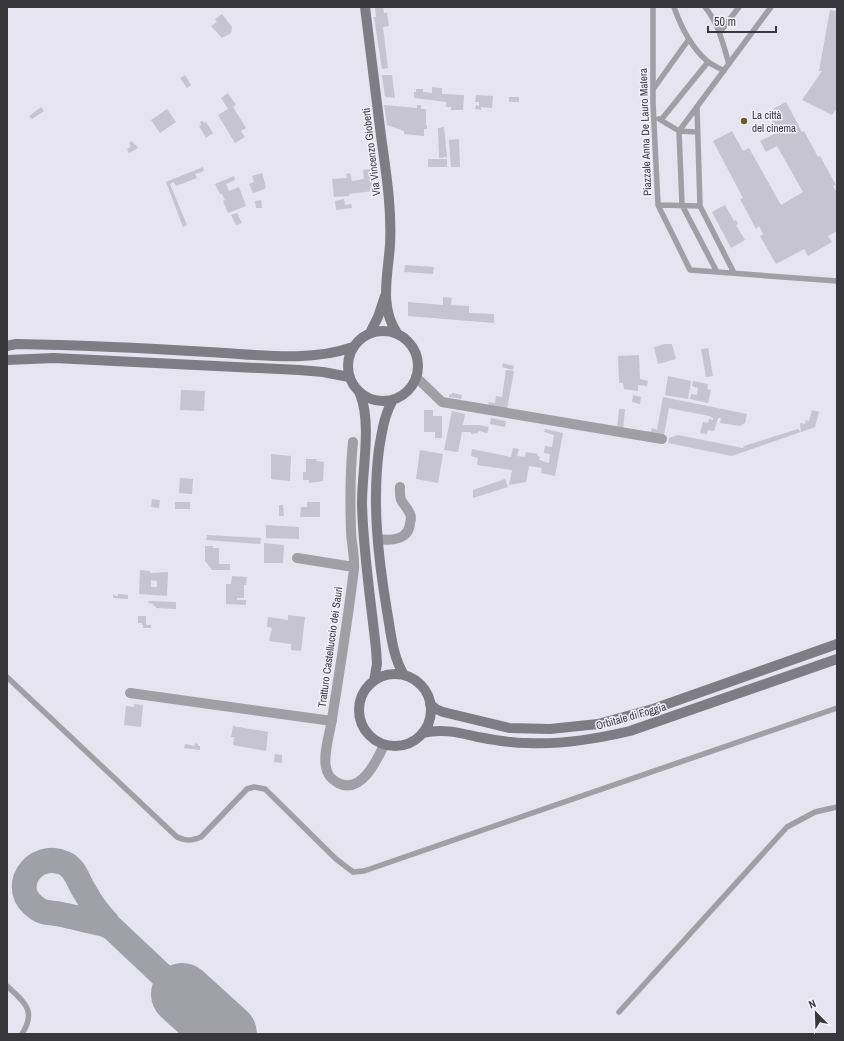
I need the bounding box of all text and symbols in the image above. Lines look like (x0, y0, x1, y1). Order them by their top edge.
scale bar (708, 8, 776, 34)
text: 50 m (714, 14, 736, 30)
street label: Piazzale Anna De Lauro Matera (636, 68, 654, 196)
street label: Via Vincenzo Gioberti (359, 107, 383, 197)
place label: La città del cinema (752, 108, 796, 135)
marker: La città del cinema (739, 116, 749, 126)
street label: Tratturo Castelluccio dei Sauri (315, 586, 345, 708)
street label: Orbitale di Foggia (594, 699, 668, 733)
north arrow (796, 993, 836, 1033)
text: N (806, 996, 818, 1012)

